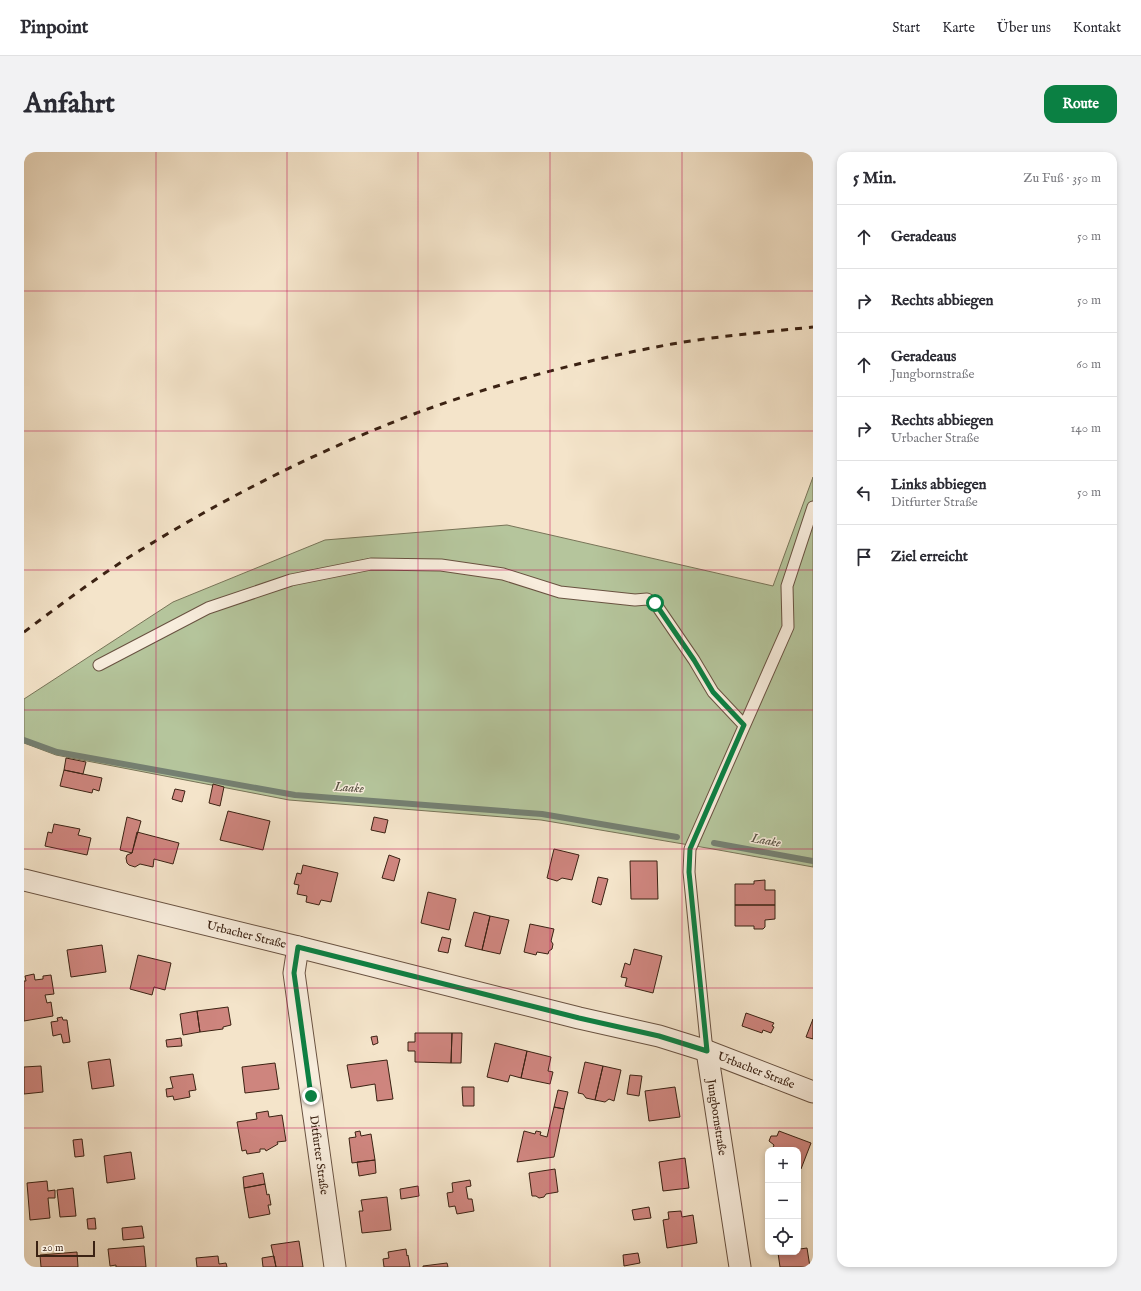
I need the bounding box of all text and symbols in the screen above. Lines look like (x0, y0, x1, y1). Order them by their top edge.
text: Pinpoint (20, 16, 88, 40)
text: Start (892, 19, 920, 37)
text: Karte (942, 19, 975, 37)
text: Über uns (997, 19, 1051, 37)
text: Kontakt (1073, 19, 1121, 37)
button: Route (1044, 85, 1117, 123)
text: Anfahrt (24, 87, 115, 122)
text: 5 Min. (853, 168, 896, 189)
text: Zu Fuß · 350 m (1023, 170, 1101, 187)
icon: ahead (853, 226, 875, 248)
text: Geradeaus (891, 227, 956, 246)
text: 50 m (1077, 228, 1101, 245)
icon: right (853, 290, 875, 312)
text: Rechts abbiegen (891, 291, 994, 310)
text: 50 m (1077, 292, 1101, 309)
text: Geradeaus (891, 347, 956, 366)
icon: ahead (853, 354, 875, 376)
text: 60 m (1076, 356, 1101, 373)
text: Jungbornstraße (891, 366, 974, 383)
text: Rechts abbiegen (891, 411, 994, 430)
icon: right (853, 418, 875, 440)
text: 140 m (1071, 420, 1101, 437)
text: Urbacher Straße (891, 430, 979, 447)
text: Links abbiegen (891, 475, 987, 494)
icon: left (853, 482, 875, 504)
text: 50 m (1077, 484, 1101, 501)
text: Ditfurter Straße (891, 494, 978, 511)
icon: arrive (853, 546, 875, 568)
text: Ziel erreicht (891, 547, 968, 566)
route start (646, 594, 664, 612)
water label: Laake (333, 778, 365, 798)
water label: Laake (749, 830, 783, 852)
street label: Urbacher Straße (205, 917, 288, 951)
street label: Urbacher Straße (716, 1048, 797, 1092)
street label: Jungbornstraße (703, 1076, 730, 1157)
route end (302, 1087, 320, 1105)
street label: Ditfurter Straße (306, 1114, 332, 1196)
map controls (765, 1147, 801, 1255)
button: + (765, 1147, 801, 1183)
button: − (765, 1183, 801, 1219)
button: locate (765, 1219, 801, 1255)
scale bar (36, 1239, 95, 1258)
text: 20 m (42, 1241, 63, 1255)

